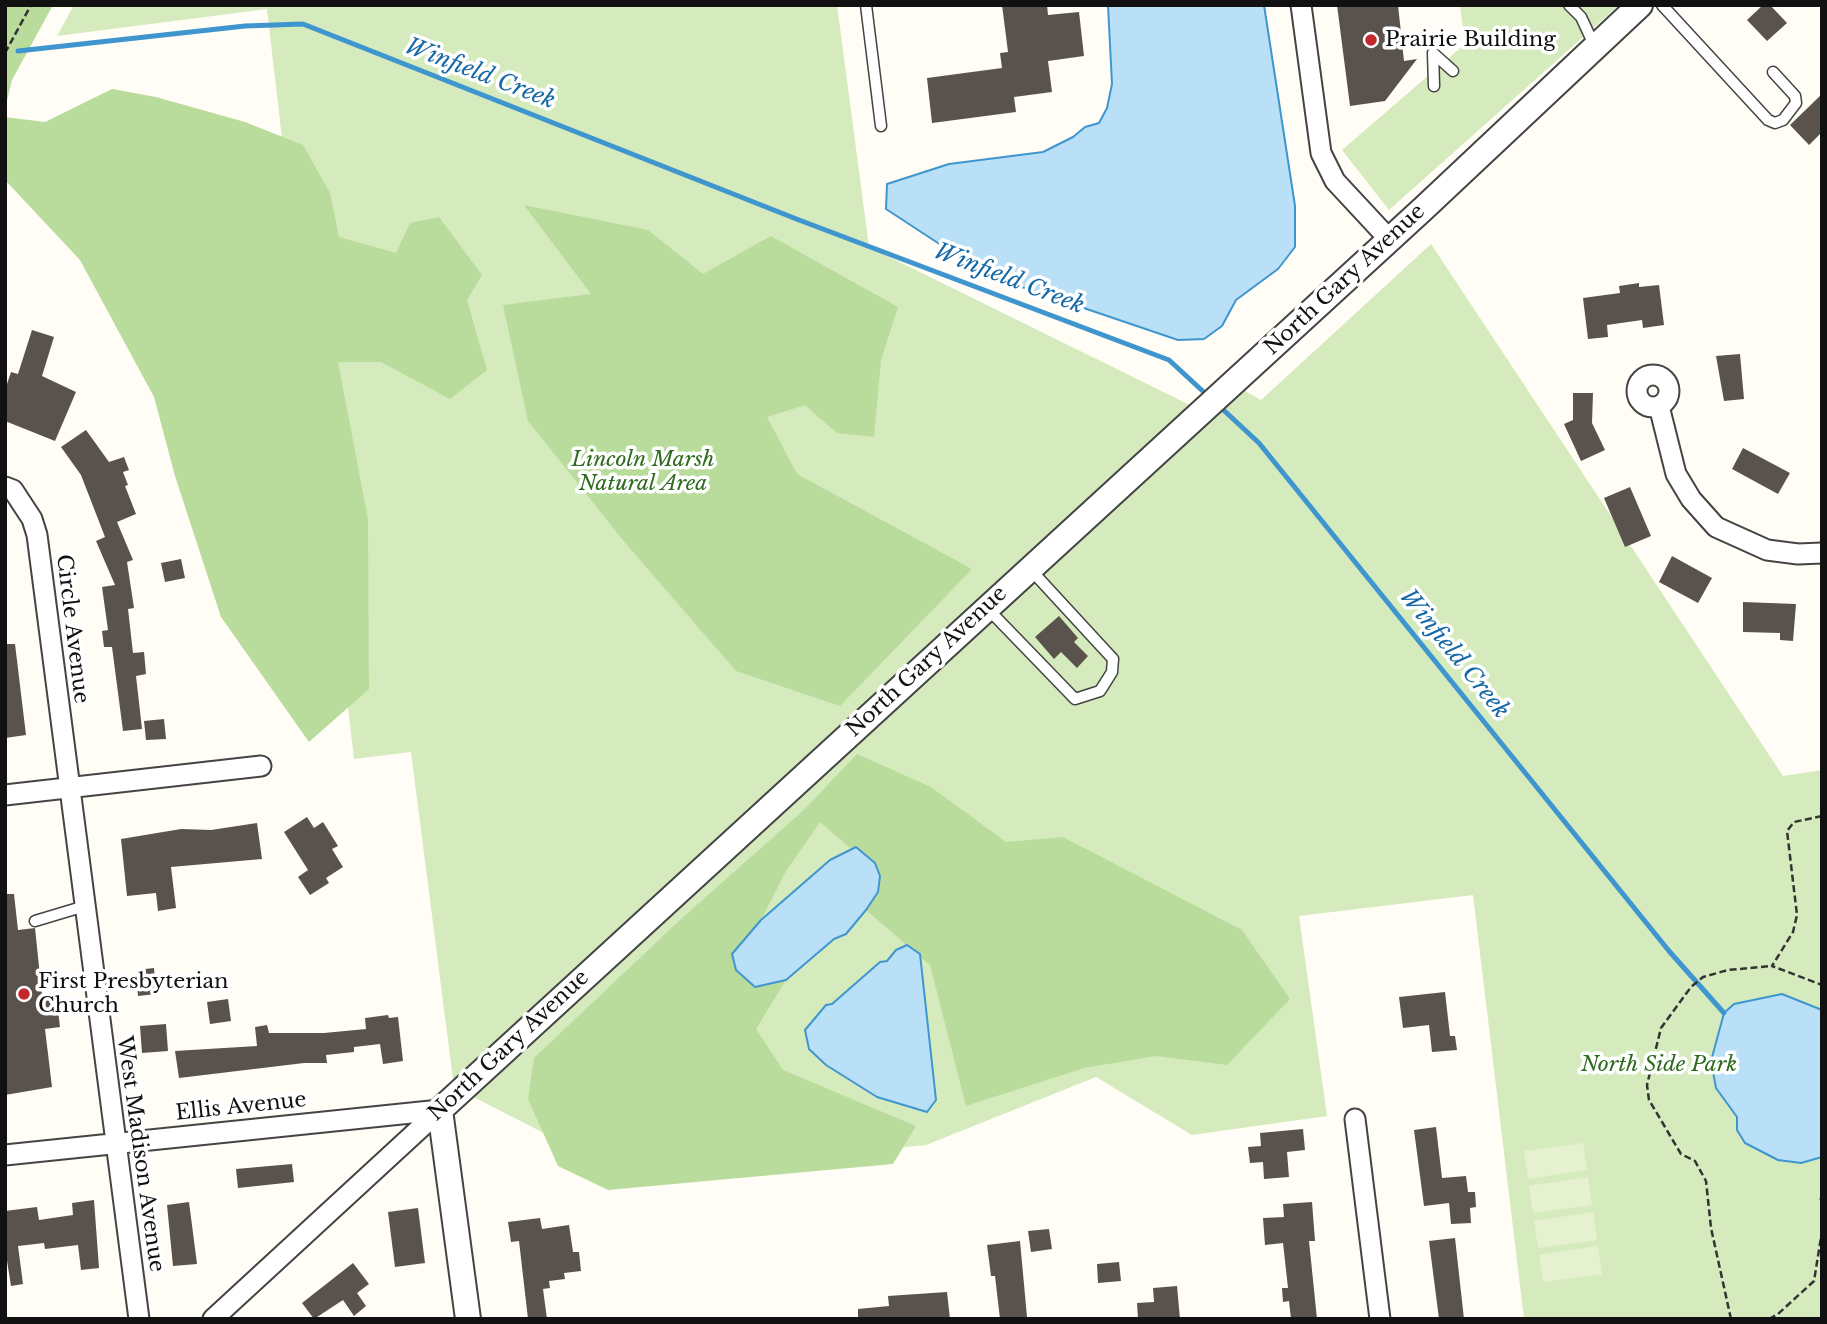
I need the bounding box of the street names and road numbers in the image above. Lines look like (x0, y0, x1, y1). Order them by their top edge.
street label: North Gary Avenue (1260, 199, 1430, 361)
street label: Circle Avenue (50, 553, 94, 705)
street label: North Gary Avenue (842, 581, 1012, 743)
street label: North Gary Avenue (424, 965, 594, 1127)
street label: West Madison Avenue (111, 1034, 169, 1274)
street label: Ellis Avenue (174, 1088, 308, 1126)

